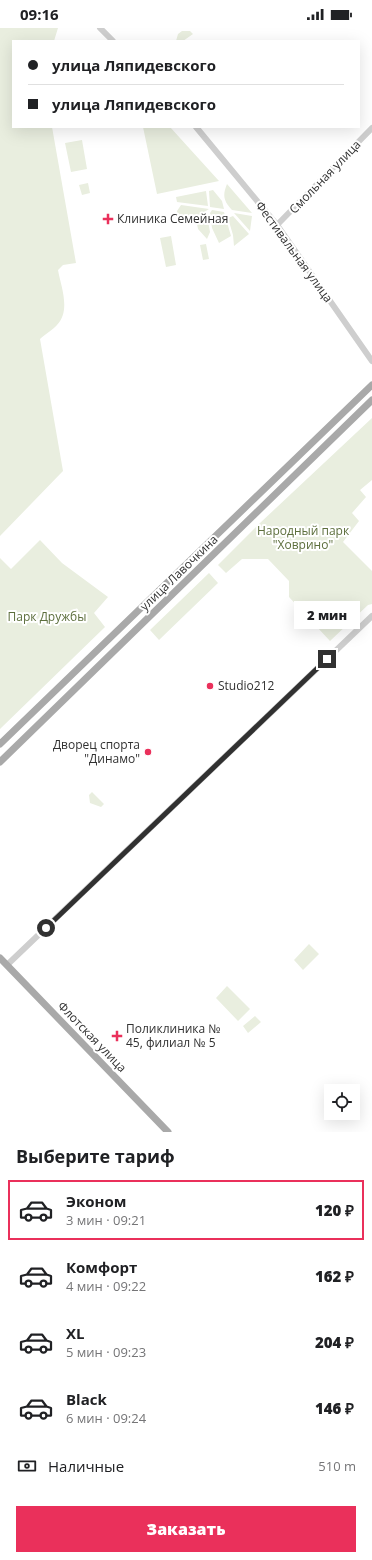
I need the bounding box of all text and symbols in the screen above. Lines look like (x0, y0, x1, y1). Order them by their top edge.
text: 09:16 (20, 4, 59, 24)
text: улица Ляпидевского (52, 55, 216, 75)
text: улица Ляпидевского (52, 94, 216, 114)
street label: Смольная улица (285, 136, 364, 217)
street label: Фестивальная улица (252, 198, 337, 306)
place label: Клиника Семейная (117, 210, 228, 227)
marker: Клиника Семейная (102, 213, 114, 225)
park label: Народный парк "Ховрино" (257, 522, 350, 553)
street label: улица Лавочкина (136, 531, 221, 614)
callout: 2 мин (294, 601, 360, 629)
text: 2 мин (307, 606, 347, 624)
park label: Парк Дружбы (8, 608, 86, 625)
route end (318, 650, 336, 668)
place label: Studio212 (218, 677, 275, 694)
marker: Studio212 (205, 681, 215, 691)
place label: Дворец спорта "Динамо" (53, 736, 140, 767)
marker: Дворец спорта "Динамо" (143, 747, 153, 757)
route start (37, 919, 55, 937)
street label: Флотская улица (54, 998, 131, 1076)
place label: Поликлиника № 45, филиал № 5 (126, 1020, 221, 1051)
marker: Поликлиника № 45, филиал № 5 (111, 1030, 123, 1042)
map controls (324, 1084, 360, 1120)
button: locate (324, 1084, 360, 1120)
text: Выберите тариф (16, 1144, 175, 1168)
text: Эконом (66, 1191, 126, 1211)
icon: car (18, 1192, 54, 1228)
text: 120 ₽ (315, 1200, 354, 1220)
text: 3 мин · 09:21 (66, 1211, 146, 1229)
text: Комфорт (66, 1257, 137, 1277)
icon: car (18, 1258, 54, 1294)
text: 162 ₽ (315, 1266, 354, 1286)
text: 4 мин · 09:22 (66, 1277, 146, 1295)
text: XL (66, 1323, 84, 1343)
icon: car (18, 1324, 54, 1360)
text: 204 ₽ (315, 1332, 354, 1352)
text: 5 мин · 09:23 (66, 1343, 146, 1361)
text: Black (66, 1389, 107, 1409)
icon: car (18, 1390, 54, 1426)
text: 146 ₽ (315, 1398, 354, 1418)
text: 6 мин · 09:24 (66, 1409, 146, 1427)
icon: cash (16, 1455, 38, 1477)
text: Наличные (48, 1456, 124, 1476)
text: 510 m (318, 1457, 356, 1475)
button: Заказать (16, 1506, 356, 1552)

